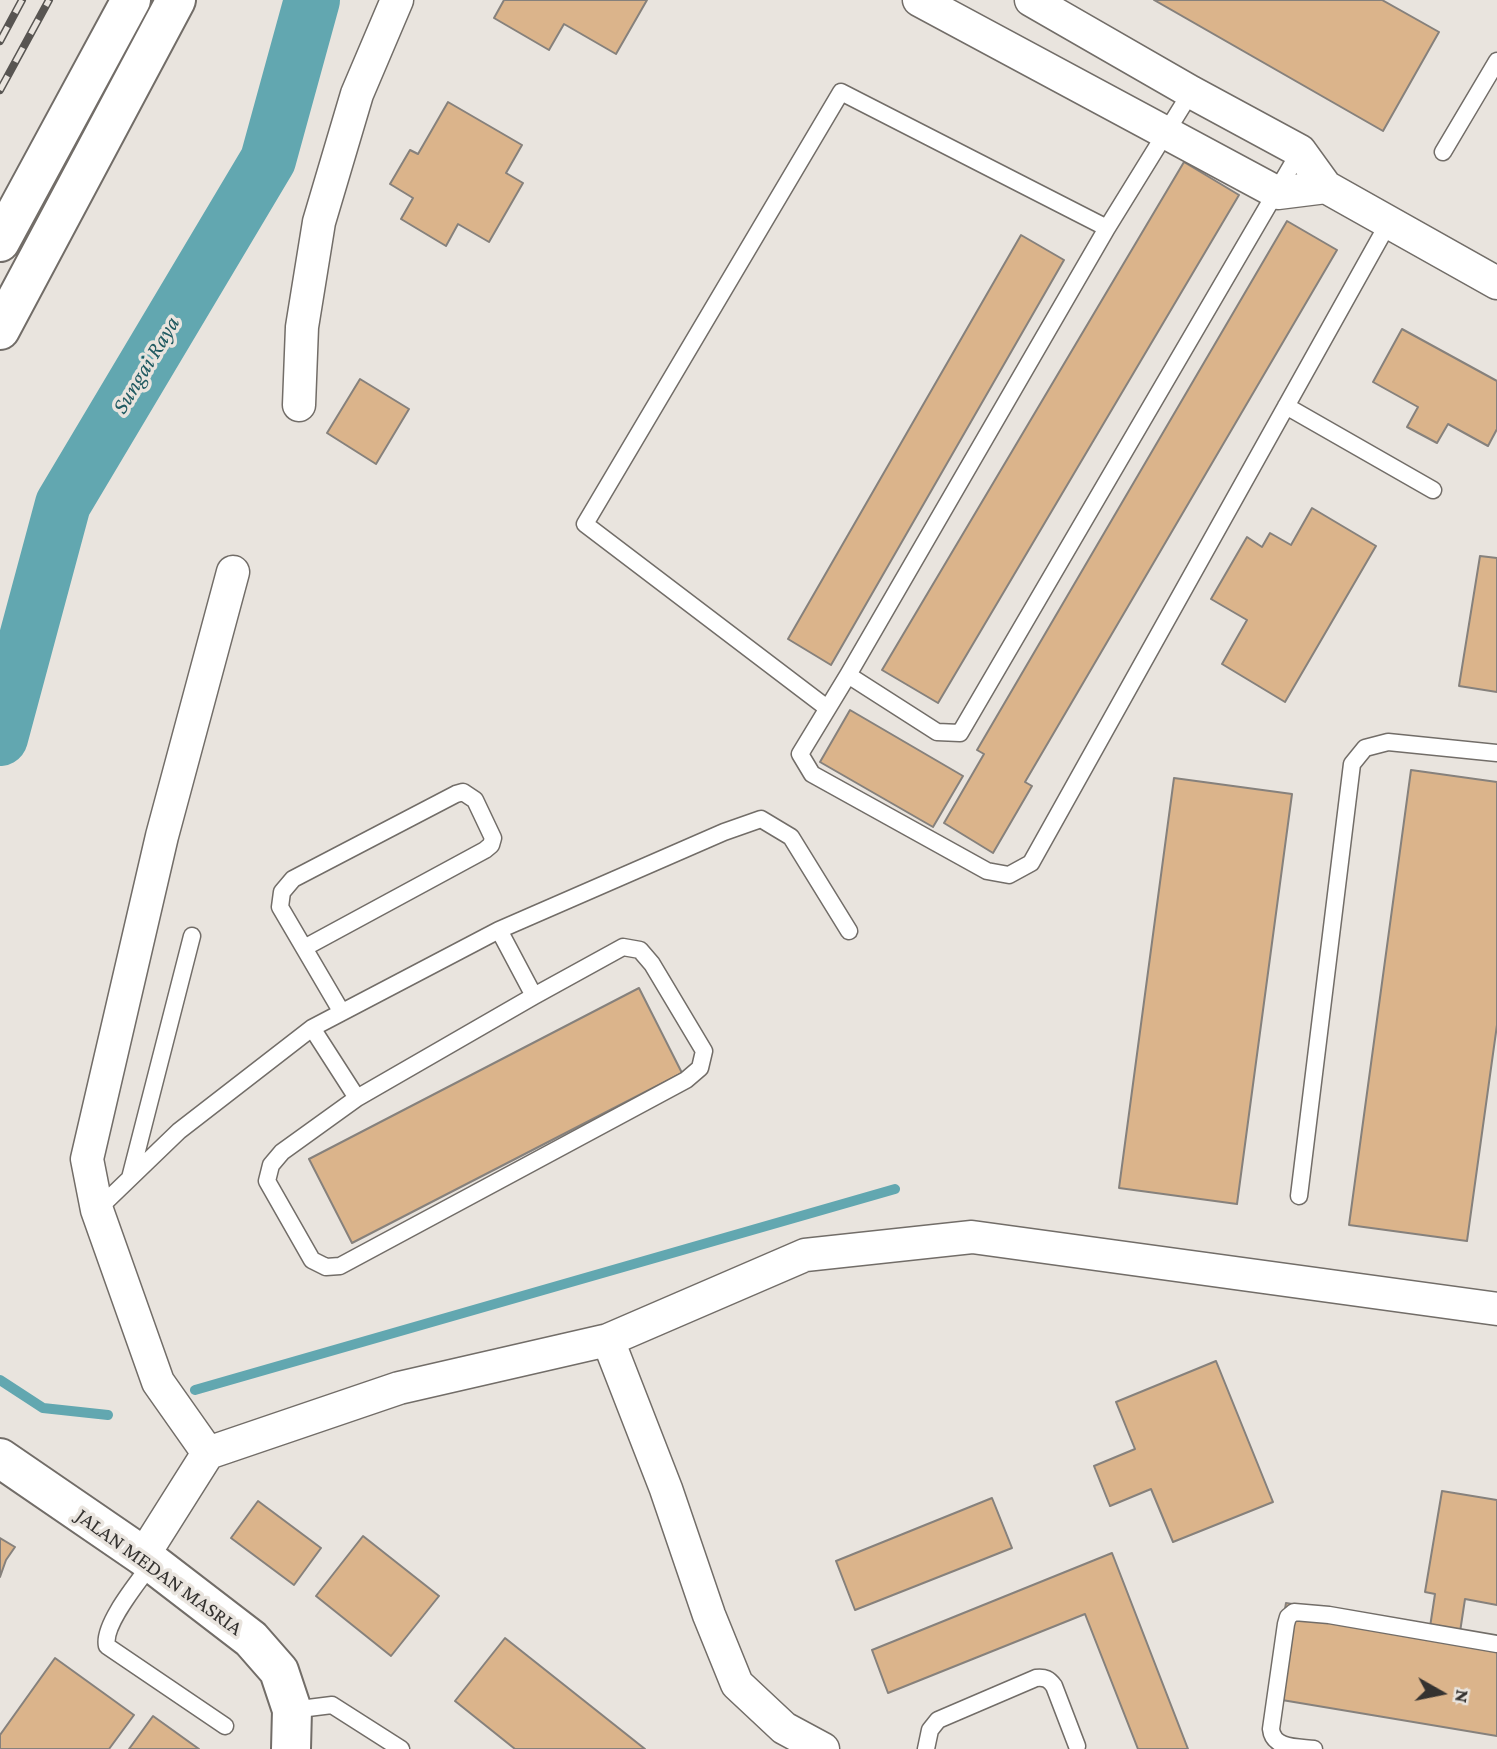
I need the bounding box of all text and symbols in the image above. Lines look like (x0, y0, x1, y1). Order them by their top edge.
water label: Sungai Raya (106, 311, 186, 419)
street label: JALAN MEDAN MASRIA (71, 1503, 247, 1641)
north arrow (1406, 1658, 1476, 1728)
text: N (1451, 1688, 1474, 1704)

